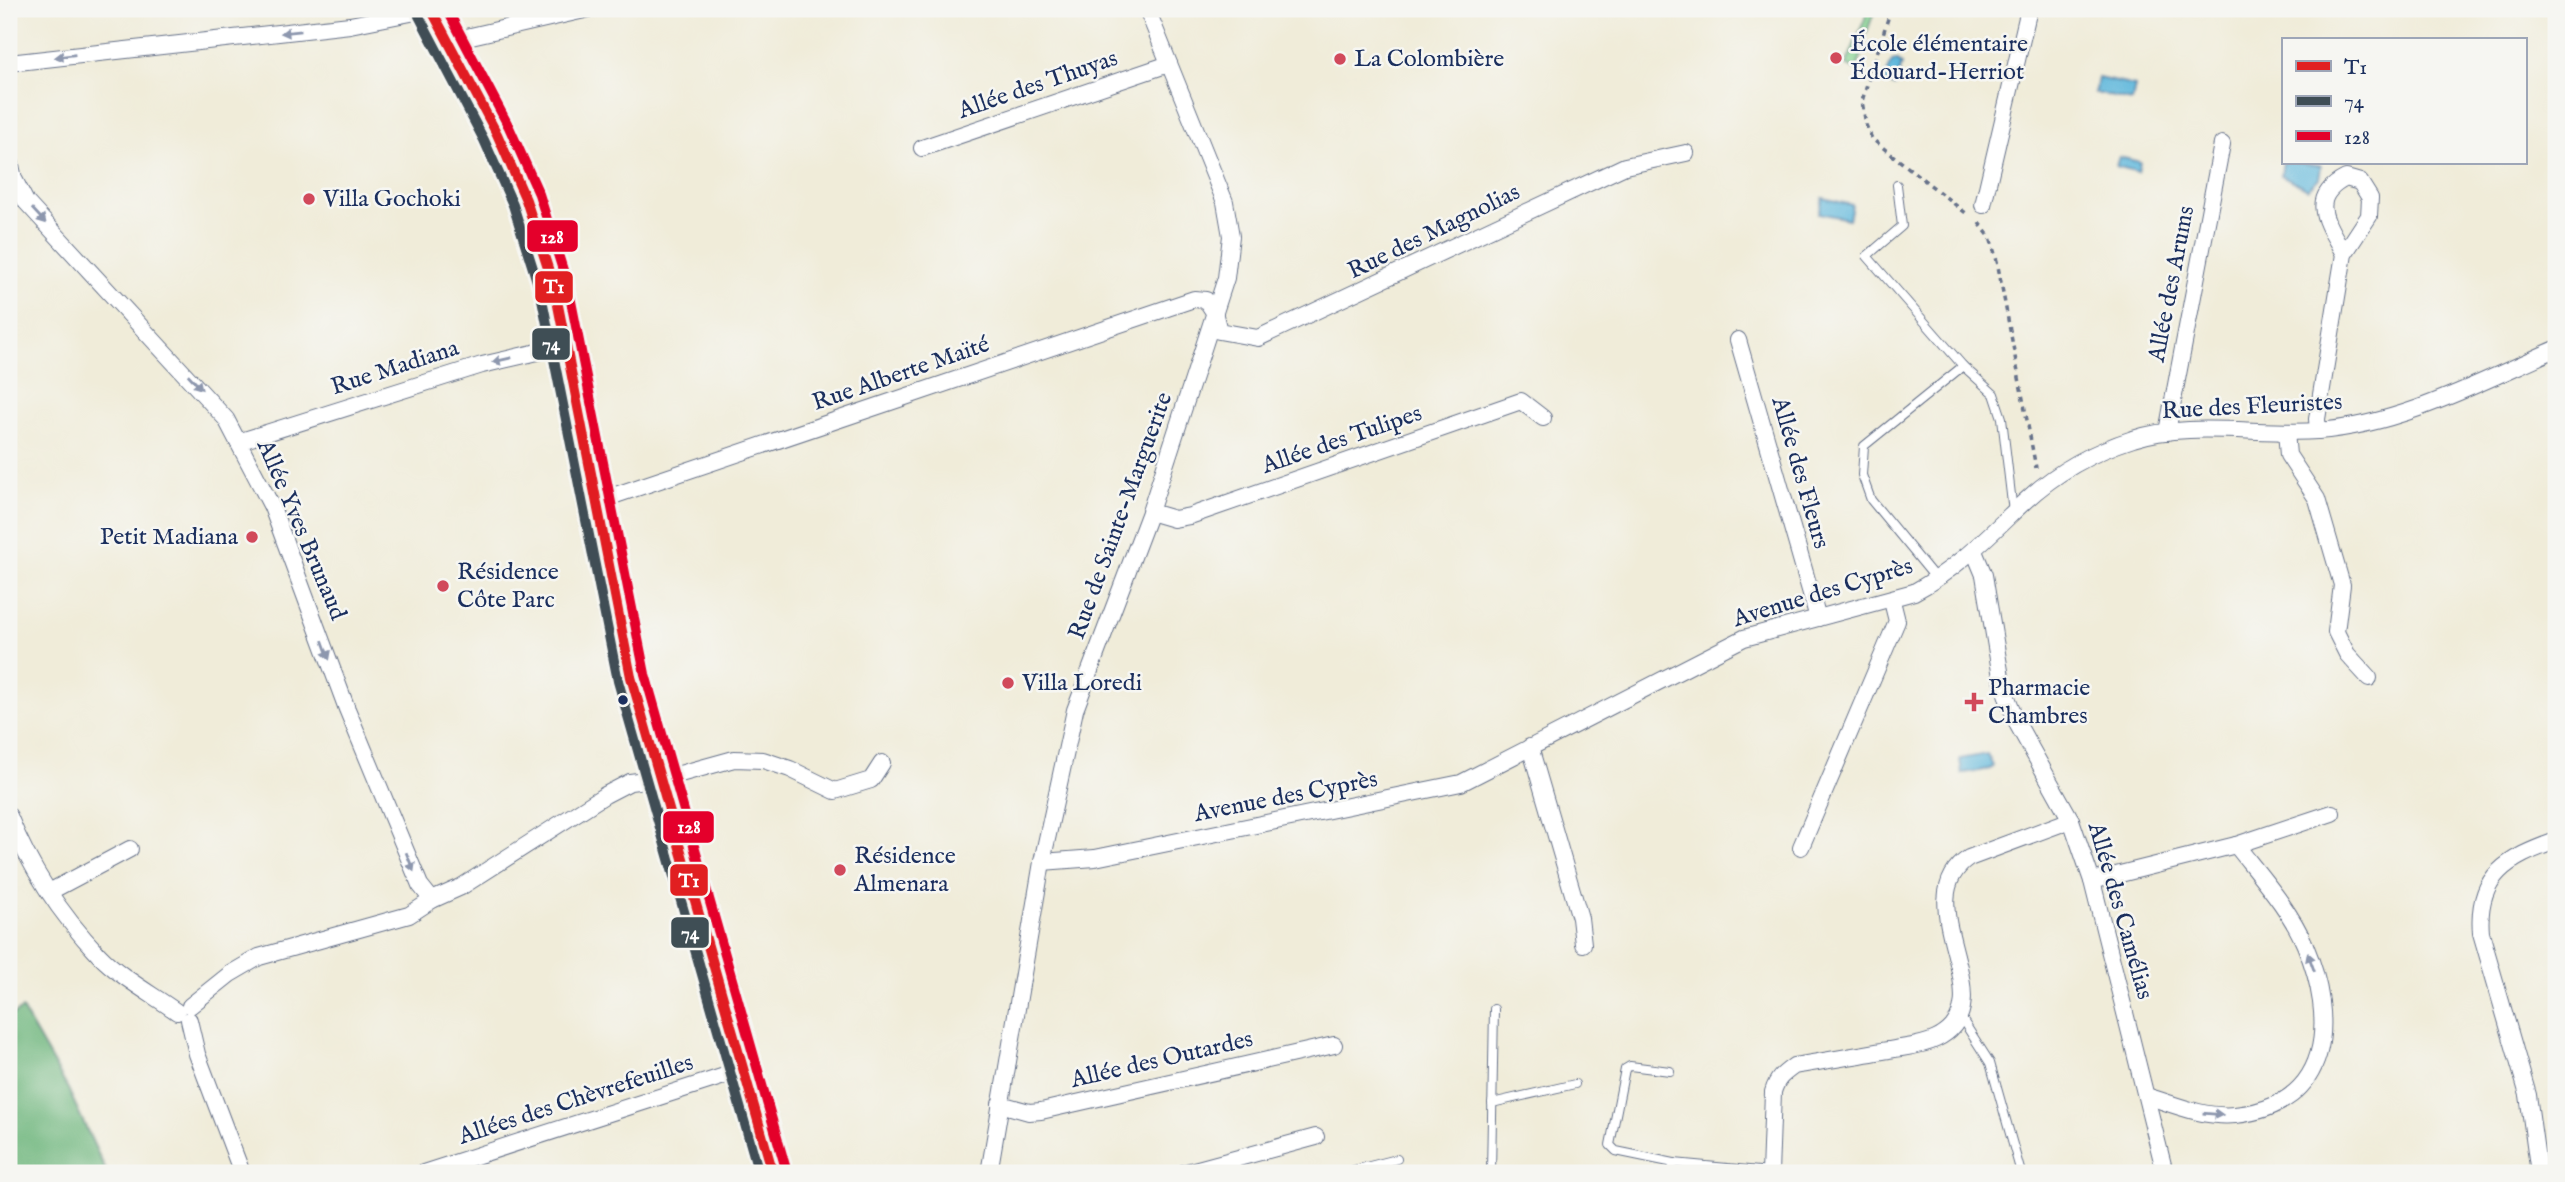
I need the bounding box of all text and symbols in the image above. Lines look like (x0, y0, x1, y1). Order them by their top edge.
one-way arrow (280, 26, 302, 37)
place label: École élémentaire Édouard-Herriot (1850, 29, 2028, 88)
legend (2282, 38, 2526, 164)
street label: Allée des Thuyas (953, 43, 1122, 127)
place label: La Colombière (1354, 44, 1504, 75)
marker: École élémentaire Édouard-Herriot (1828, 50, 1844, 66)
one-way arrow (54, 51, 76, 62)
marker: La Colombière (1332, 51, 1348, 67)
text: T1 (2344, 55, 2367, 82)
text: 74 (2344, 89, 2365, 116)
text: 128 (2344, 125, 2370, 152)
street label: Rue des Magnolias (1343, 177, 1525, 287)
place label: Villa Gochoki (322, 184, 461, 215)
marker: Villa Gochoki (301, 191, 317, 207)
street label: Allée des Arums (2141, 203, 2202, 366)
one-way arrow (31, 207, 47, 225)
line badge: 128 (526, 219, 579, 253)
text: 128 (540, 226, 564, 250)
line badge: T1 (534, 270, 574, 304)
text: T1 (543, 276, 564, 300)
line badge: 74 (531, 327, 571, 361)
street label: Rue Alberte Maïté (808, 329, 994, 419)
street label: Rue Madiana (327, 333, 463, 403)
text: 74 (542, 333, 561, 357)
one-way arrow (491, 355, 513, 366)
one-way arrow (186, 373, 202, 390)
street label: Rue des Fleuristes (2161, 387, 2343, 427)
street label: Rue de Sainte-Marguerite (1062, 388, 1180, 644)
street label: Allée des Fleurs (1763, 393, 1836, 552)
street label: Allée des Tulipes (1257, 398, 1426, 482)
street label: Allée Yves Brunaud (249, 434, 353, 625)
place label: Petit Madiana (100, 522, 239, 553)
marker: Petit Madiana (244, 529, 260, 545)
street label: Avenue des Cyprès (1728, 551, 1917, 635)
place label: Résidence Côte Parc (457, 557, 559, 616)
marker: Résidence Côte Parc (435, 578, 451, 594)
one-way arrow (321, 640, 332, 661)
place label: Villa Loredi (1021, 668, 1142, 699)
place label: Pharmacie Chambres (1988, 673, 2090, 732)
marker: Villa Loredi (1000, 675, 1016, 691)
unlabelled marker (616, 693, 630, 707)
marker: Pharmacie Chambres (1966, 694, 1982, 710)
street label: Avenue des Cyprès (1191, 764, 1380, 830)
line badge: 128 (662, 810, 715, 844)
text: 128 (677, 816, 701, 840)
street label: Allée des Camélias (2080, 818, 2160, 1003)
place label: Résidence Almenara (853, 841, 956, 900)
one-way arrow (405, 851, 416, 872)
marker: Résidence Almenara (832, 862, 848, 878)
line badge: T1 (669, 863, 709, 897)
text: T1 (678, 870, 699, 894)
line badge: 74 (670, 916, 710, 949)
text: 74 (681, 922, 700, 946)
one-way arrow (2306, 952, 2317, 973)
street label: Allée des Outardes (1067, 1024, 1256, 1096)
street label: Allées des Chèvrefeuilles (454, 1047, 697, 1153)
one-way arrow (2202, 1109, 2224, 1120)

